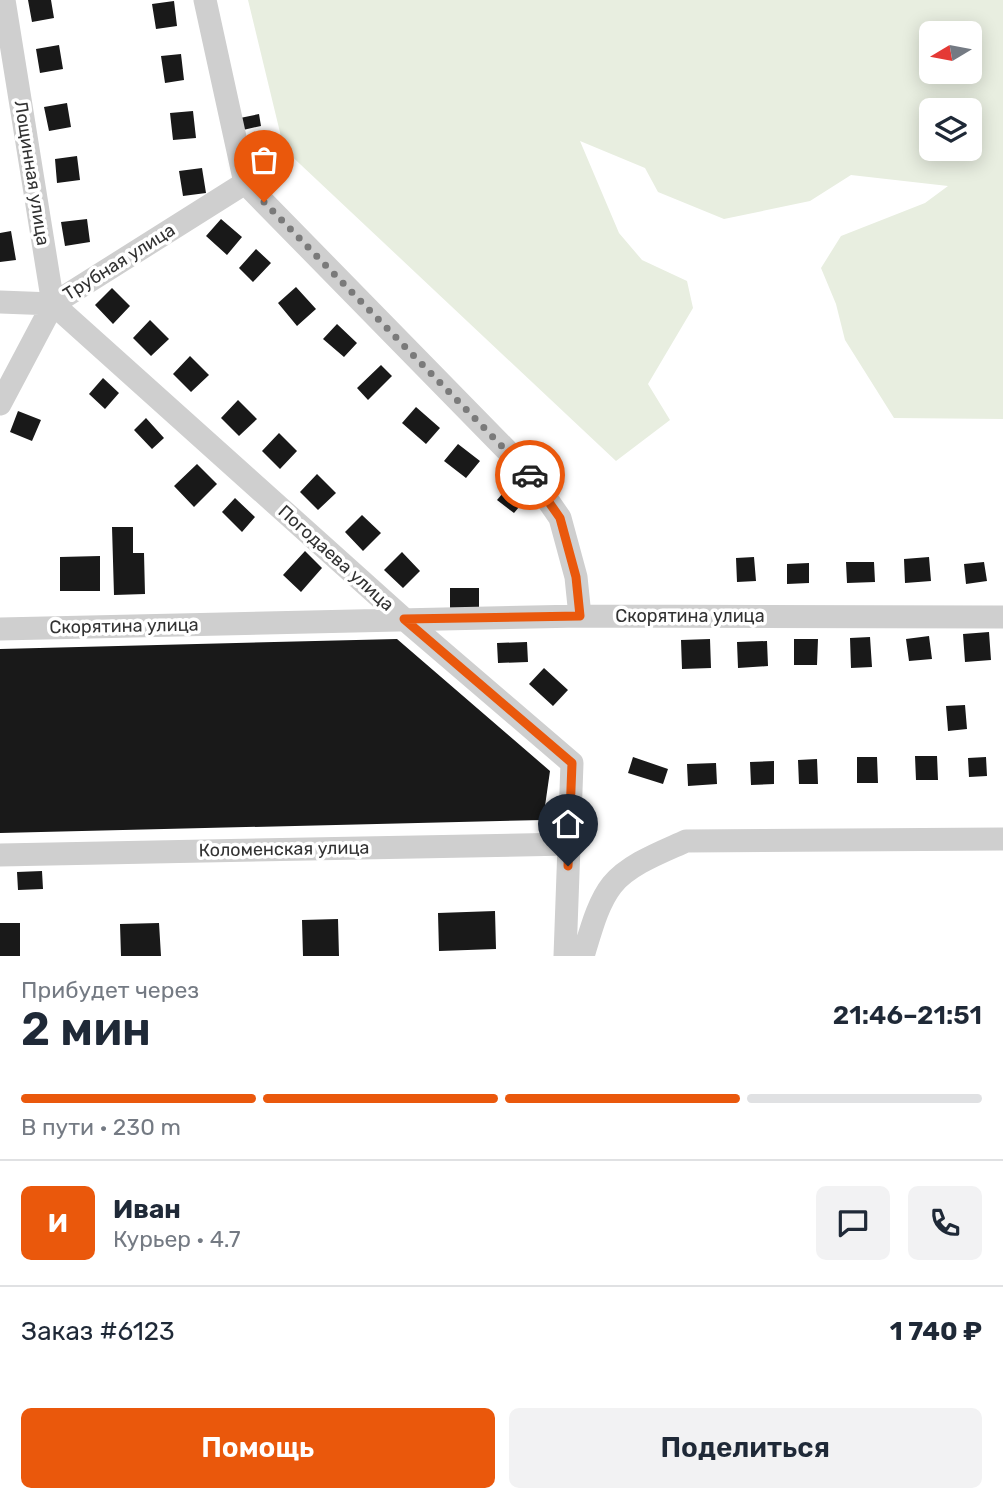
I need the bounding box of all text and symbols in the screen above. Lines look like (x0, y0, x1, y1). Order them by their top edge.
north arrow (919, 21, 982, 84)
map controls (919, 21, 982, 161)
button: layers (919, 98, 982, 161)
street label: Лощинная улица (10, 99, 54, 247)
pin (234, 130, 294, 202)
icon: bag (245, 141, 283, 179)
street label: Трубная улица (59, 219, 179, 305)
courier (495, 440, 565, 510)
icon: car (511, 456, 549, 494)
street label: Погодаева улица (274, 500, 398, 616)
street label: Скорятина улица (615, 605, 765, 627)
street label: Скорятина улица (49, 614, 199, 638)
pin (538, 794, 598, 866)
icon: home (549, 805, 587, 843)
street label: Коломенская улица (198, 837, 370, 861)
text: Прибудет через (21, 976, 199, 1004)
text: 21:46–21:51 (833, 1000, 982, 1031)
text: 2 мин (21, 1002, 151, 1057)
text: В пути · 230 m (21, 1113, 181, 1141)
button: chat (816, 1186, 890, 1260)
button: phone (908, 1186, 982, 1260)
text: Иван (113, 1194, 181, 1225)
text: И (48, 1208, 68, 1239)
text: Курьер · 4.7 (113, 1225, 241, 1253)
text: Заказ #6123 (21, 1316, 175, 1347)
text: 1 740 ₽ (890, 1316, 982, 1347)
button: Помощь (21, 1408, 495, 1488)
button: Поделиться (509, 1408, 982, 1488)

